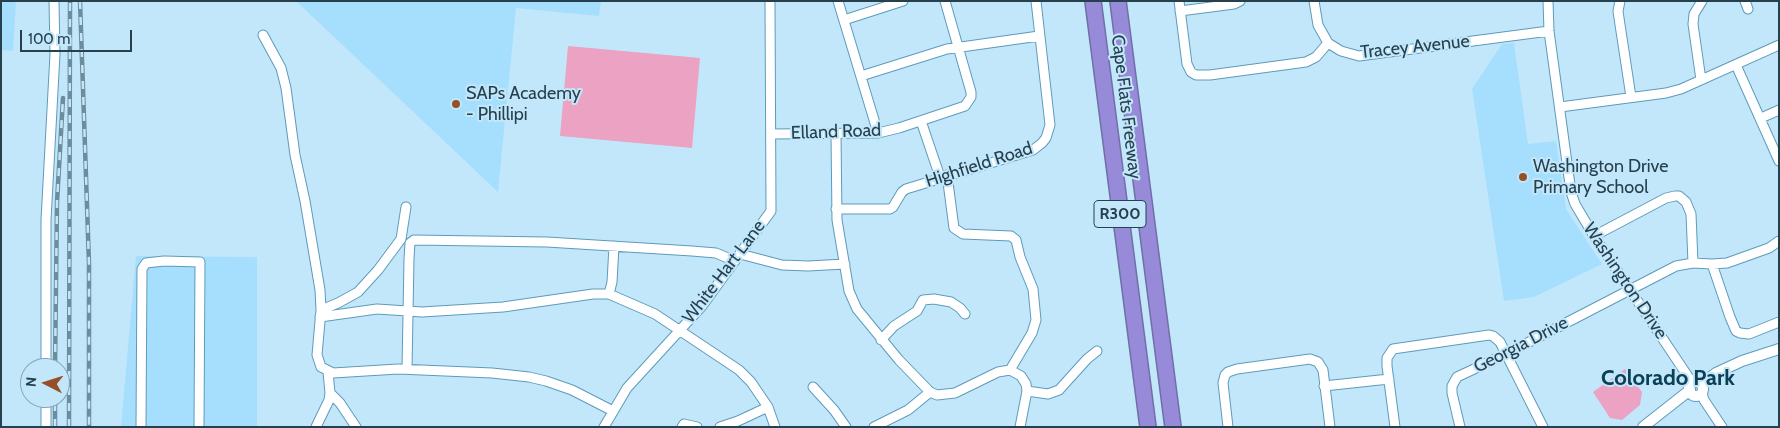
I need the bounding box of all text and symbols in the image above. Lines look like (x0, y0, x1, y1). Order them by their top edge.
scale bar (22, 20, 135, 52)
text: 100 m (28, 30, 70, 48)
street label: Tracey Avenue (1359, 31, 1471, 63)
street label: Cape Flats Freeway (1106, 33, 1146, 181)
place label: SAPs Academy - Phillipi (466, 83, 581, 126)
marker: SAPs Academy - Phillipi (450, 98, 462, 110)
street label: Elland Road (791, 120, 881, 144)
street label: Highfield Road (923, 138, 1035, 192)
place label: Washington Drive Primary School (1533, 156, 1668, 198)
marker: Washington Drive Primary School (1517, 171, 1529, 183)
road number: R300 (1094, 200, 1146, 228)
street label: White Hart Lane (678, 216, 770, 328)
street label: Washington Drive (1578, 219, 1672, 343)
street label: Georgia Drive (1470, 312, 1572, 378)
north arrow (20, 358, 70, 408)
district label: Colorado Park (1601, 366, 1735, 392)
text: N (22, 376, 40, 387)

